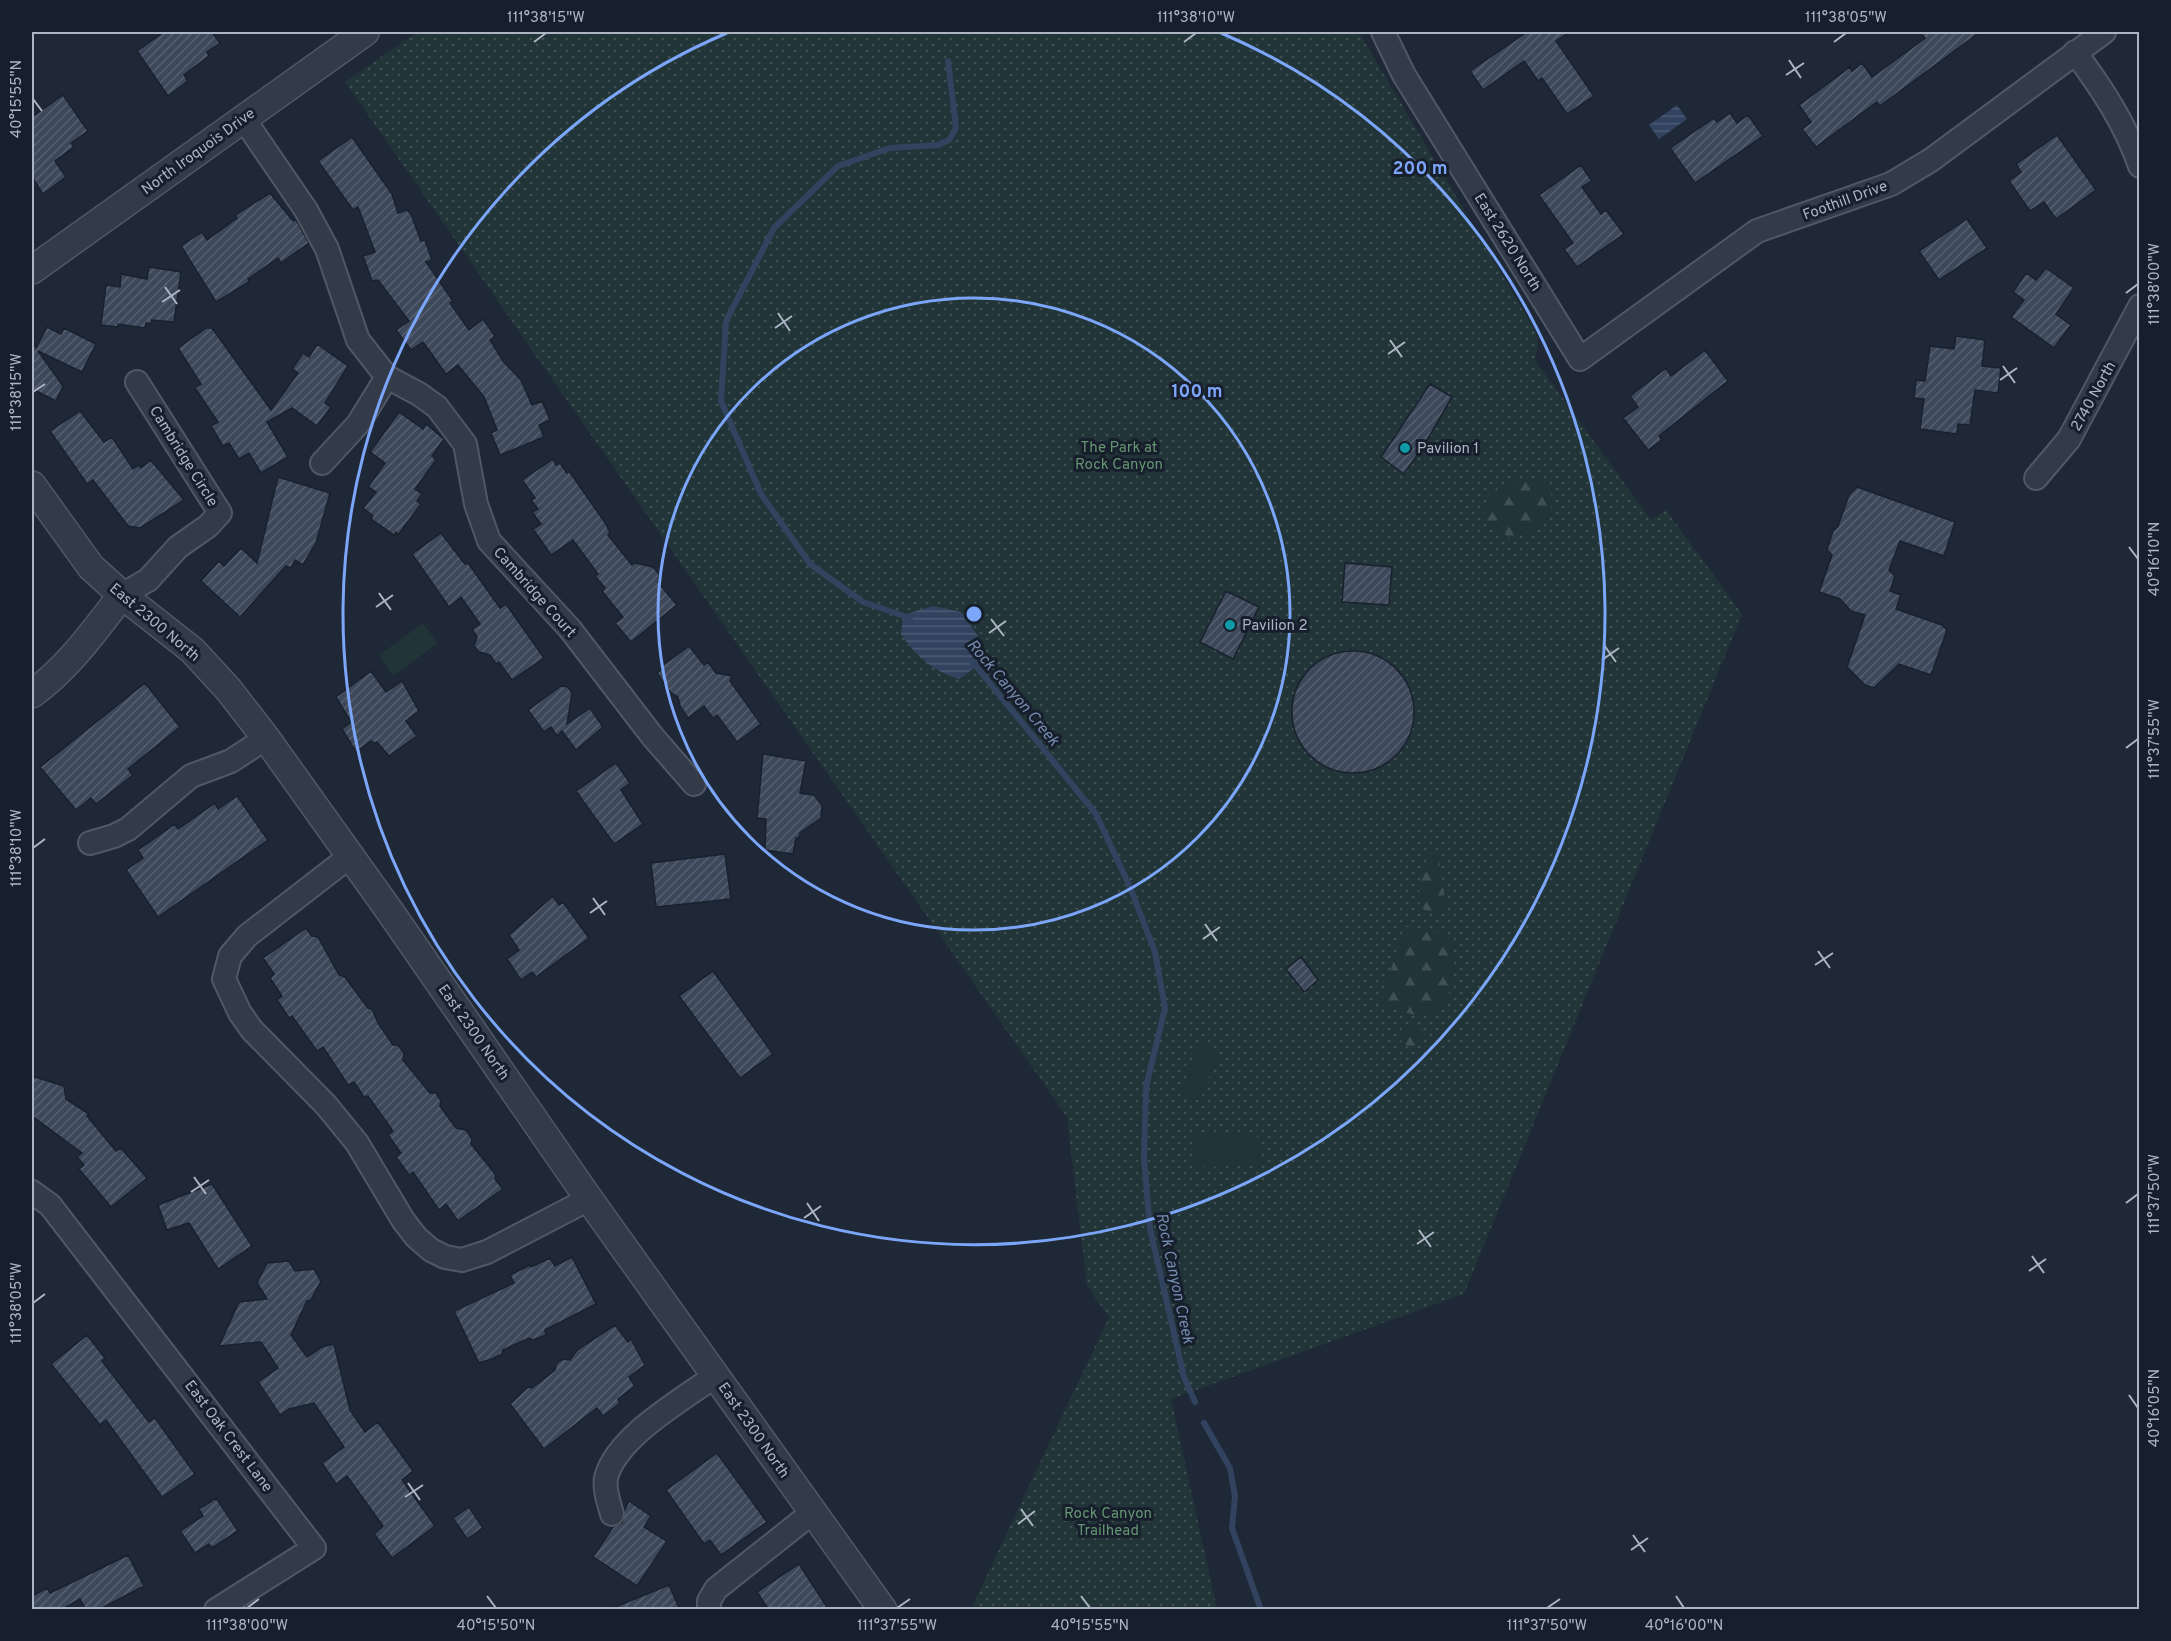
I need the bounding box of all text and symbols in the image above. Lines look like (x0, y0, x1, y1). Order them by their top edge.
text: 111°38'15"W (507, 9, 585, 28)
text: 111°38'10"W (1157, 9, 1235, 28)
text: 111°38'05"W (1805, 9, 1887, 28)
text: 40°15'55"N (8, 60, 27, 138)
street label: North Iroquois Drive (138, 105, 259, 200)
text: 200 m (1392, 158, 1448, 181)
street label: Foothill Drive (1801, 177, 1890, 225)
street label: East 2620 North (1469, 190, 1545, 295)
text: 111°38'00"W (2146, 243, 2165, 325)
text: 111°38'15"W (8, 353, 27, 431)
street label: 2740 North (2067, 359, 2121, 435)
text: 100 m (1171, 381, 1223, 404)
street label: Cambridge Circle (144, 403, 221, 511)
park label: The Park at Rock Canyon (1075, 439, 1163, 475)
place label: Pavilion 1 (1417, 440, 1479, 459)
marker: Pavilion 1 (1398, 441, 1412, 455)
text: 40°16'10"N (2146, 522, 2165, 596)
street label: Cambridge Court (488, 544, 580, 642)
street label: East 2300 North (105, 580, 203, 667)
centre of rings (964, 604, 984, 624)
place label: Pavilion 2 (1242, 617, 1308, 636)
marker: Pavilion 2 (1223, 618, 1237, 632)
water label: Rock Canyon Creek (962, 636, 1064, 752)
text: 111°37'55"W (2146, 699, 2165, 779)
text: 111°38'10"W (8, 809, 27, 887)
street label: East 2300 North (433, 981, 513, 1084)
text: 111°37'50"W (2146, 1154, 2165, 1234)
water label: Rock Canyon Creek (1150, 1211, 1198, 1347)
text: 111°38'05"W (8, 1262, 27, 1344)
text: 40°16'05"N (2146, 1369, 2165, 1447)
street label: East Oak Crest Lane (179, 1377, 276, 1497)
street label: East 2300 North (713, 1379, 793, 1482)
park label: Rock Canyon Trailhead (1064, 1505, 1152, 1541)
text: 111°38'00"W (206, 1617, 288, 1636)
text: 40°15'50"N (457, 1617, 535, 1636)
text: 111°37'55"W (857, 1617, 937, 1636)
text: 40°15'55"N (1051, 1617, 1129, 1636)
text: 111°37'50"W (1507, 1617, 1587, 1636)
text: 40°16'00"N (1645, 1617, 1723, 1636)

